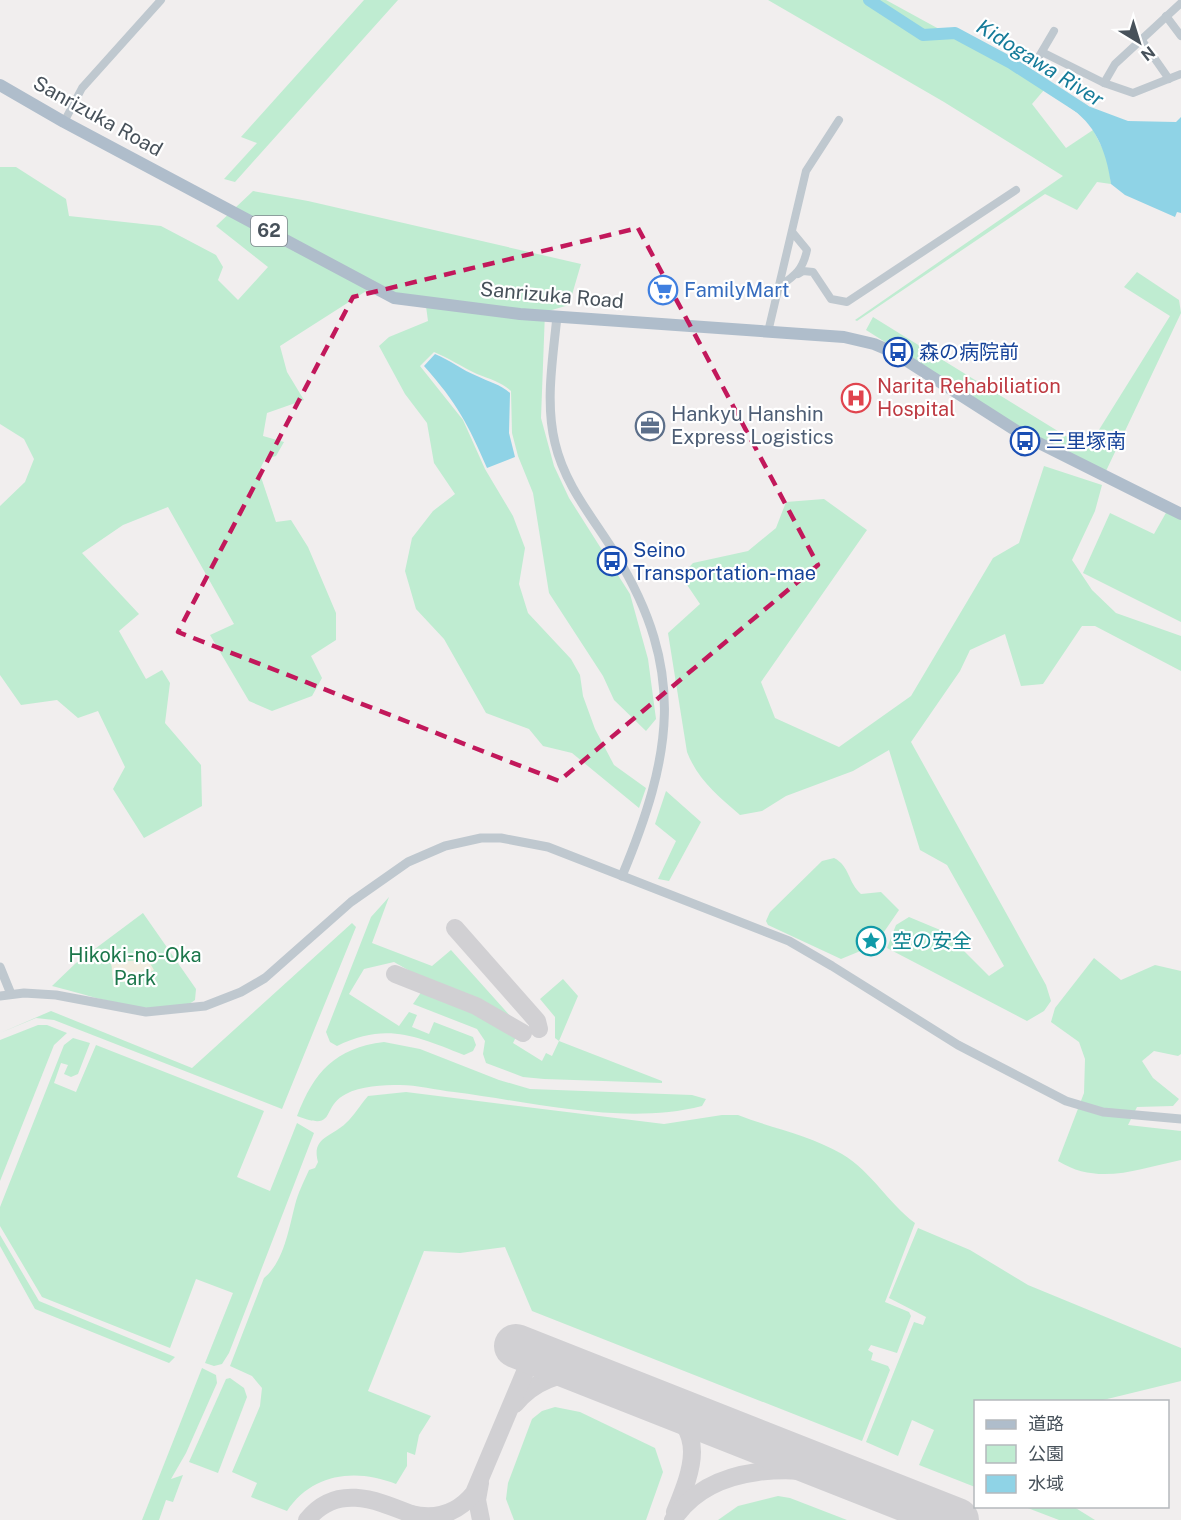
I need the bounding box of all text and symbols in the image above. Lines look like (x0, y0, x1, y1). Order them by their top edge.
north arrow (1109, 12, 1169, 72)
water label: Kidogawa River (972, 14, 1109, 112)
text: N (1137, 42, 1159, 65)
street label: Sanrizuka Road (29, 71, 167, 161)
road number: 62 (251, 216, 287, 246)
supermarket icon: FamilyMart (647, 274, 679, 306)
street label: Sanrizuka Road (479, 277, 625, 313)
place label: FamilyMart (684, 278, 790, 302)
bus stop icon: 森の病院前 (882, 336, 914, 368)
place label: 森の病院前 (919, 340, 1019, 364)
place label: Narita Rehabiliation Hospital (877, 374, 1061, 421)
hospital icon: Narita Rehabiliation Hospital (840, 382, 872, 414)
place label: Hankyu Hanshin Express Logistics (671, 402, 834, 449)
office icon: Hankyu Hanshin Express Logistics (634, 410, 666, 442)
bus stop icon: 三里塚南 (1009, 425, 1041, 457)
place label: 三里塚南 (1046, 429, 1126, 453)
place label: Seino Transportation-mae (633, 538, 816, 585)
bus stop icon: Seino Transportation-mae (596, 545, 628, 577)
place icon: 空の安全 (855, 925, 887, 957)
place label: 空の安全 (892, 929, 972, 953)
park label: Hikoki-no-Oka Park (68, 943, 202, 990)
legend (974, 1400, 1169, 1508)
text: 道路 (1028, 1413, 1064, 1434)
text: 公園 (1028, 1443, 1064, 1464)
text: 水域 (1028, 1473, 1064, 1494)

